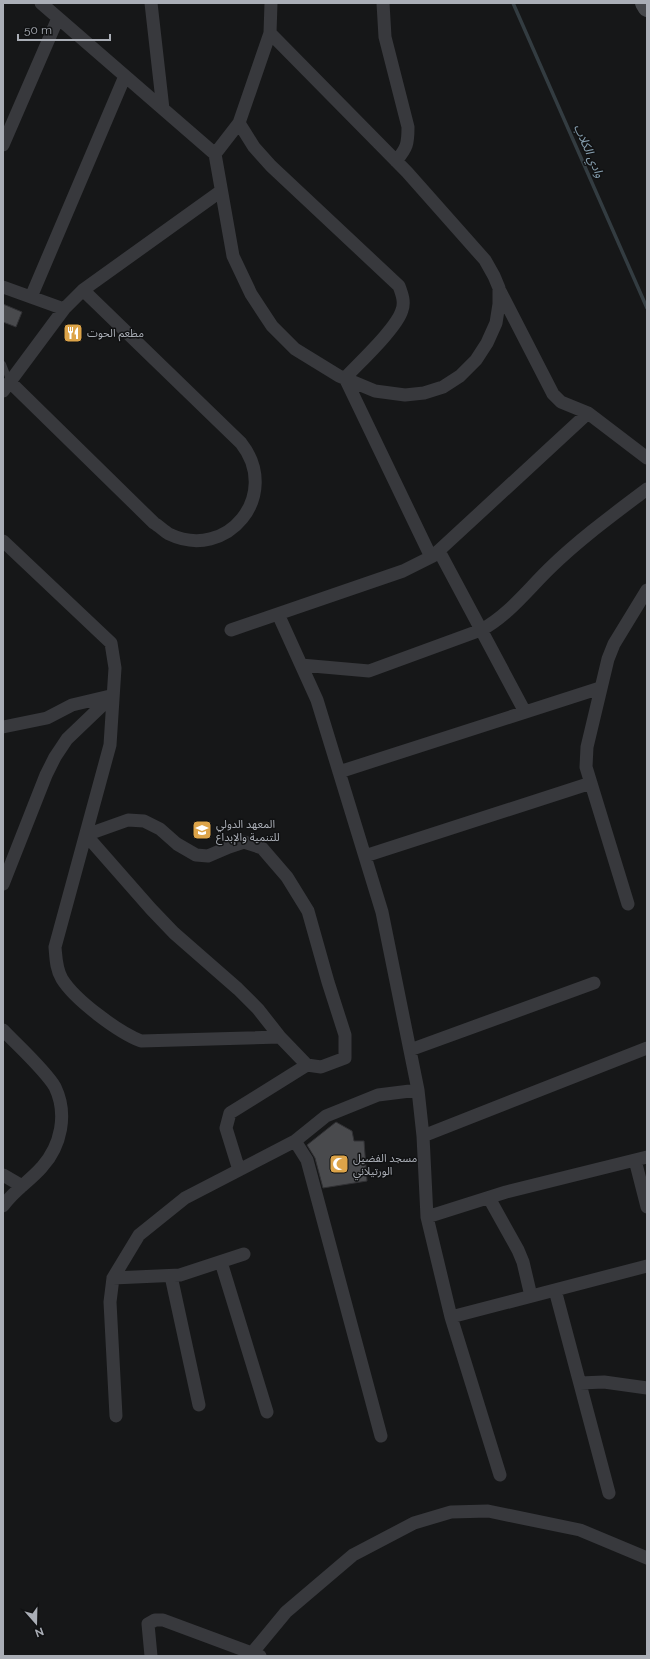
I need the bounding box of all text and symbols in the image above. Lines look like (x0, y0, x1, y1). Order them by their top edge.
scale bar (18, 16, 110, 42)
text: 50 m (24, 23, 52, 37)
water label: وادي الكلاب (568, 122, 607, 182)
restaurant icon: مطعم الحوت (62, 322, 84, 344)
place label: مطعم الحوت (87, 327, 144, 342)
place label: المعهد الدولي للتنمية والإبداع (216, 818, 280, 845)
school or university icon: المعهد الدولي للتنمية والإبداع (191, 819, 213, 841)
place label: مسجد الفضيل الورتيلاني (353, 1152, 418, 1180)
mosque icon: مسجد الفضيل الورتيلاني (328, 1153, 350, 1175)
north arrow (16, 1603, 56, 1643)
text: N (33, 1624, 45, 1639)

